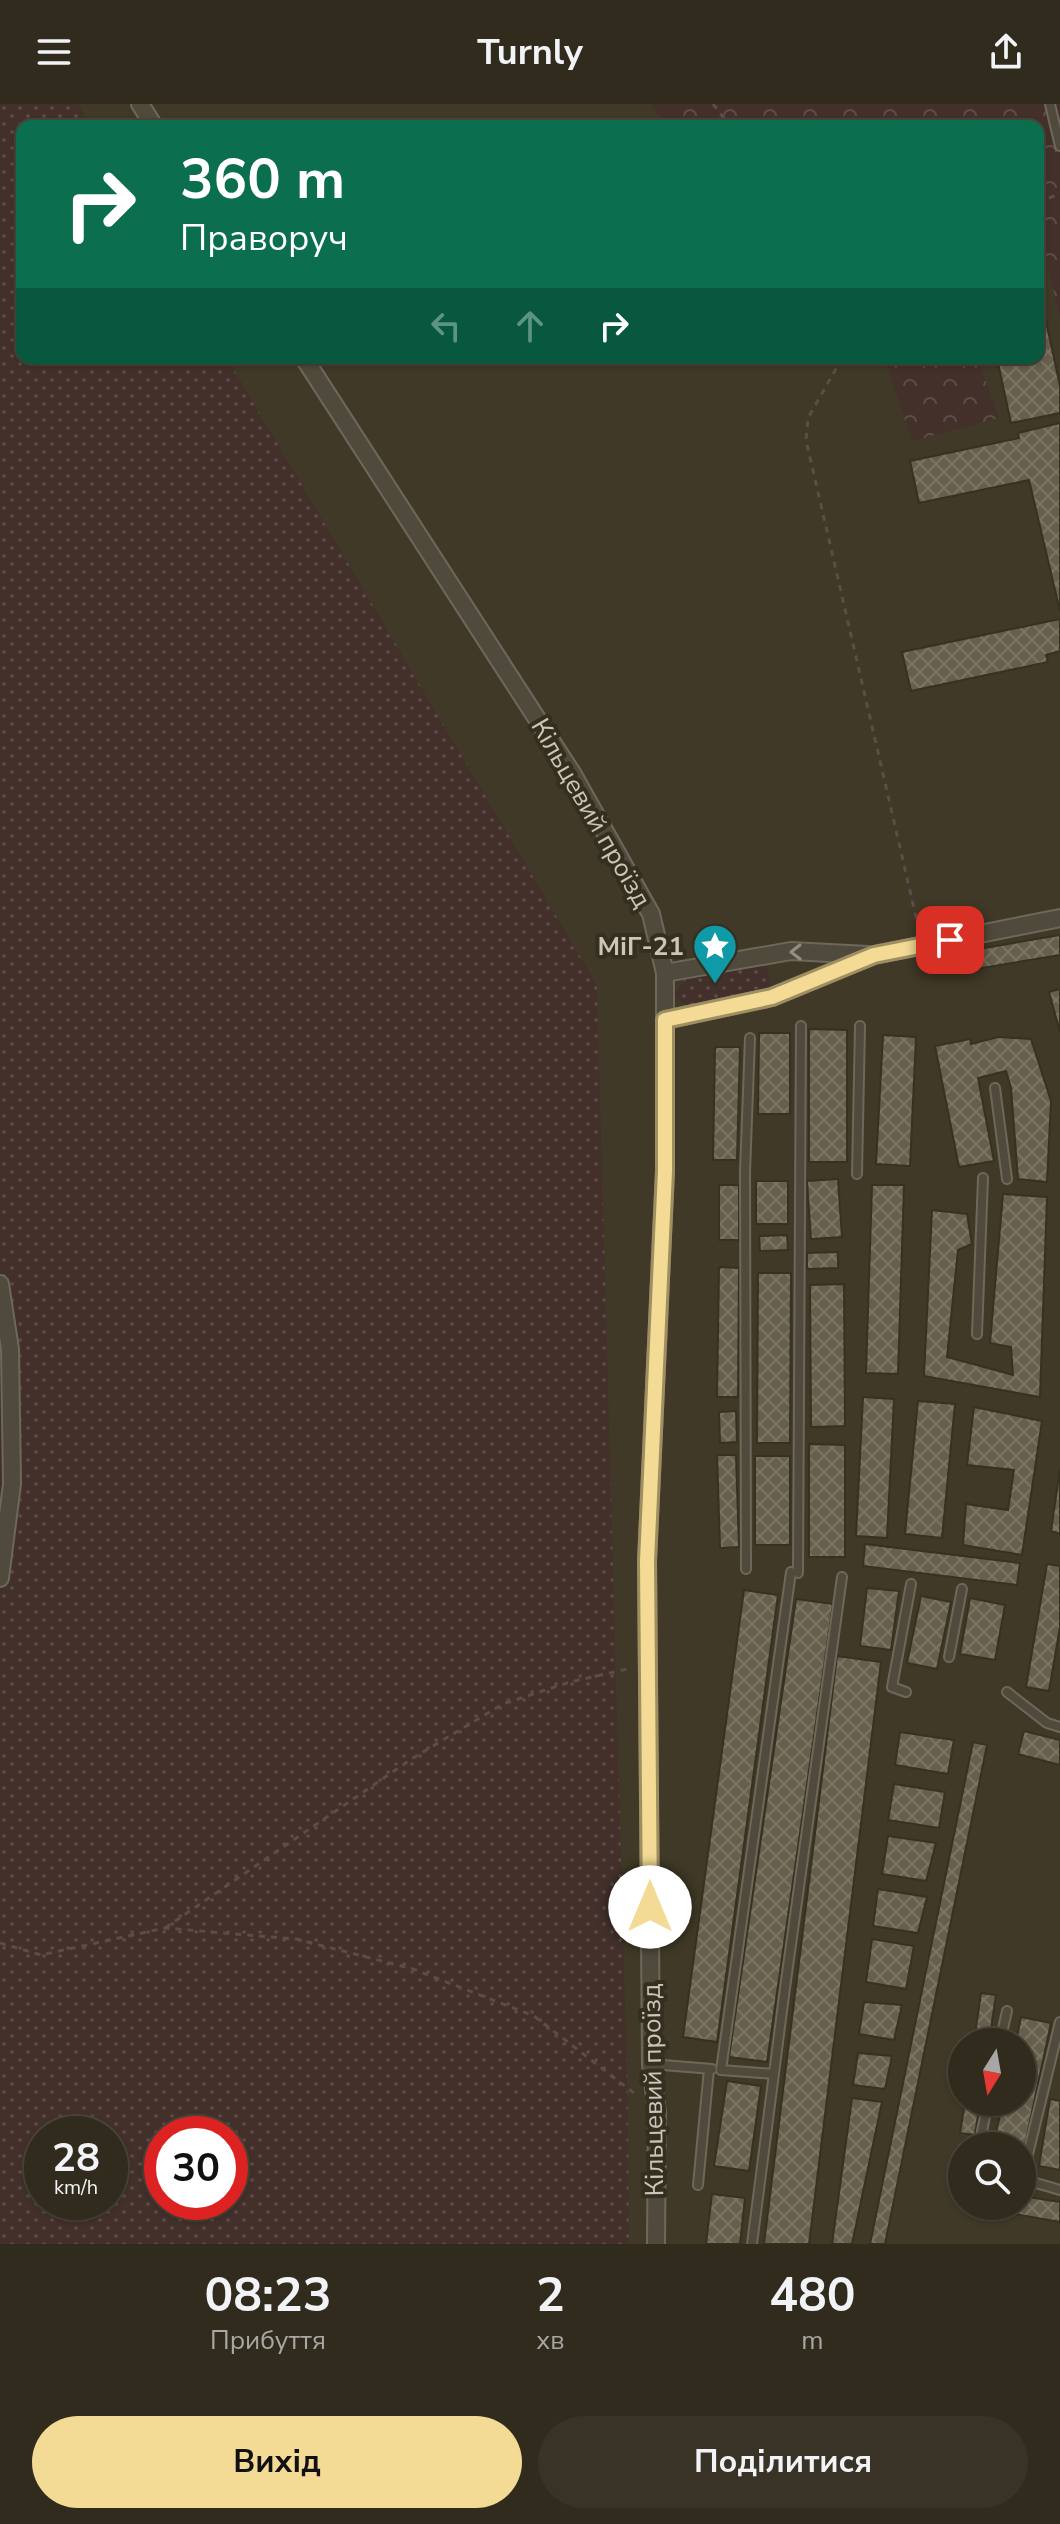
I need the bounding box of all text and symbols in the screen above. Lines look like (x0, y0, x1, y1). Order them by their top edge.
text: Turnly (477, 28, 583, 77)
icon: menu (32, 30, 76, 74)
icon: share (984, 30, 1028, 74)
text: 360 m (180, 141, 345, 218)
icon: right (48, 152, 152, 256)
text: Праворуч (180, 214, 348, 263)
icon: left (424, 304, 468, 348)
icon: ahead (508, 304, 552, 348)
icon: right (592, 304, 636, 348)
street label: Кільцевий проїзд (523, 712, 659, 914)
pin (916, 906, 984, 974)
icon: arrive (928, 918, 972, 962)
place icon: МіГ-21 (691, 922, 739, 985)
place label: МіГ-21 (597, 929, 684, 964)
one-way arrow (789, 943, 802, 961)
position arrow (608, 1865, 692, 1949)
street label: Кільцевий проїзд (634, 1983, 672, 2197)
north arrow (948, 2028, 1036, 2116)
map controls (948, 2028, 1036, 2220)
speed limit sign: 30 (144, 2116, 248, 2220)
text: 28 (52, 2131, 100, 2185)
button: search (948, 2132, 1036, 2220)
text: km/h (54, 2174, 98, 2201)
text: 08:23 (204, 2262, 332, 2328)
text: 2 (536, 2262, 565, 2328)
text: 480 (769, 2262, 856, 2328)
text: Прибуття (210, 2323, 326, 2358)
text: хв (536, 2323, 564, 2358)
text: m (801, 2323, 823, 2358)
button: Вихід (32, 2416, 522, 2508)
button: Поділитися (538, 2416, 1028, 2508)

